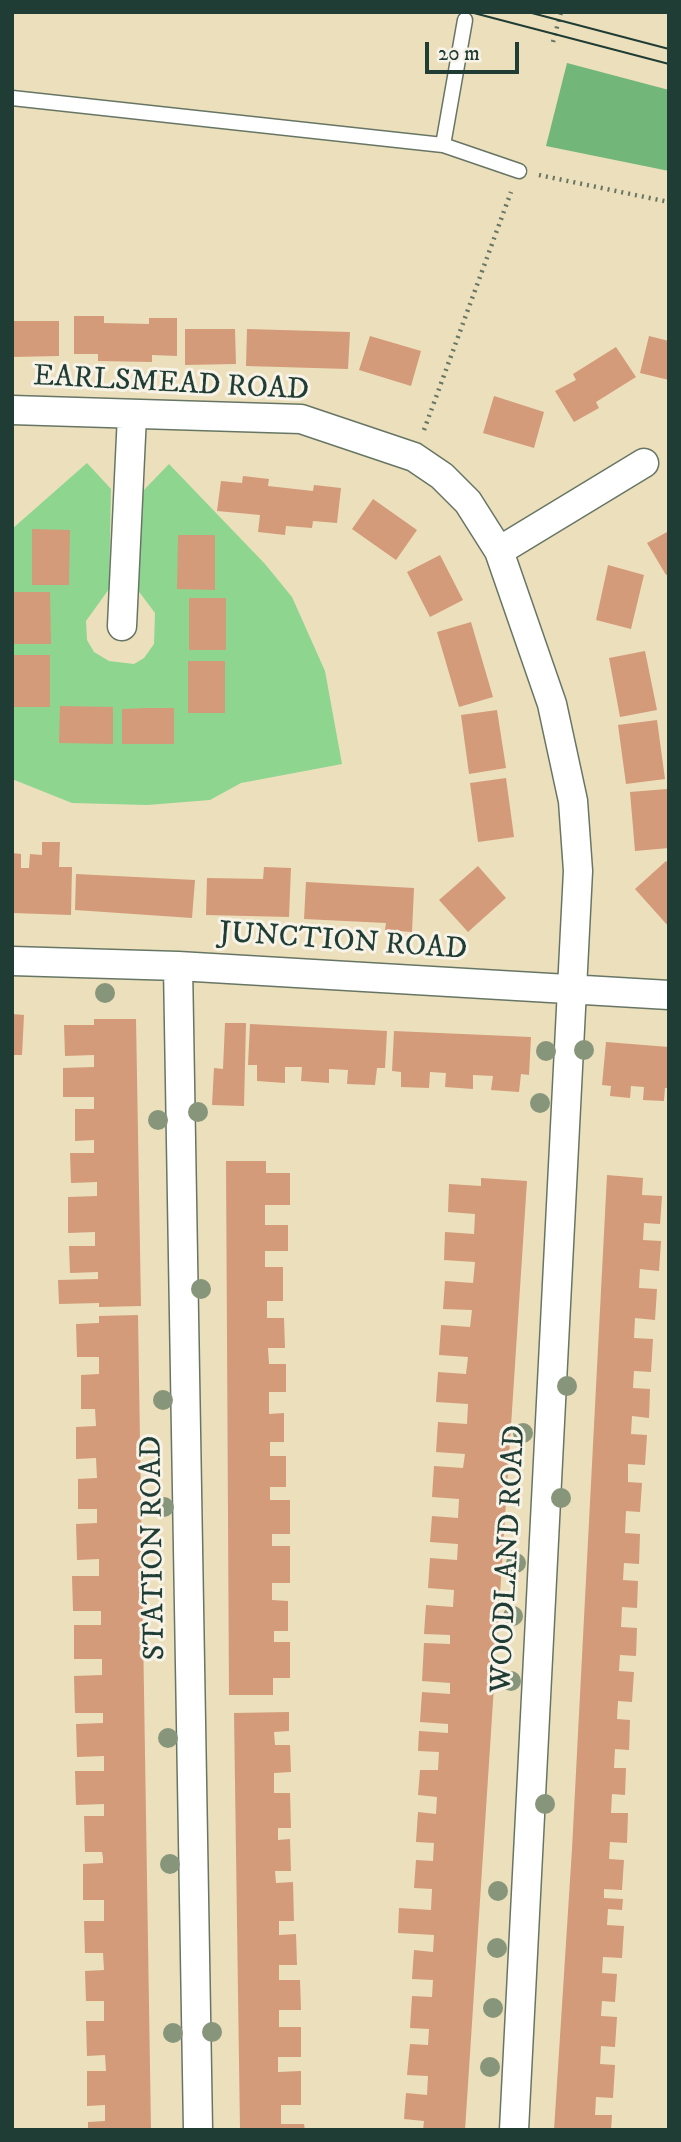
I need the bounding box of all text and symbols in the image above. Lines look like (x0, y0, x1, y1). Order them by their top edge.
scale bar (429, 28, 524, 72)
text: 20 m (438, 41, 480, 67)
street label: EARLSMEAD ROAD (32, 360, 310, 410)
street label: JUNCTION ROAD (218, 916, 468, 970)
street label: WOODLAND ROAD (485, 1424, 535, 1694)
street label: STATION ROAD (135, 1435, 175, 1661)

